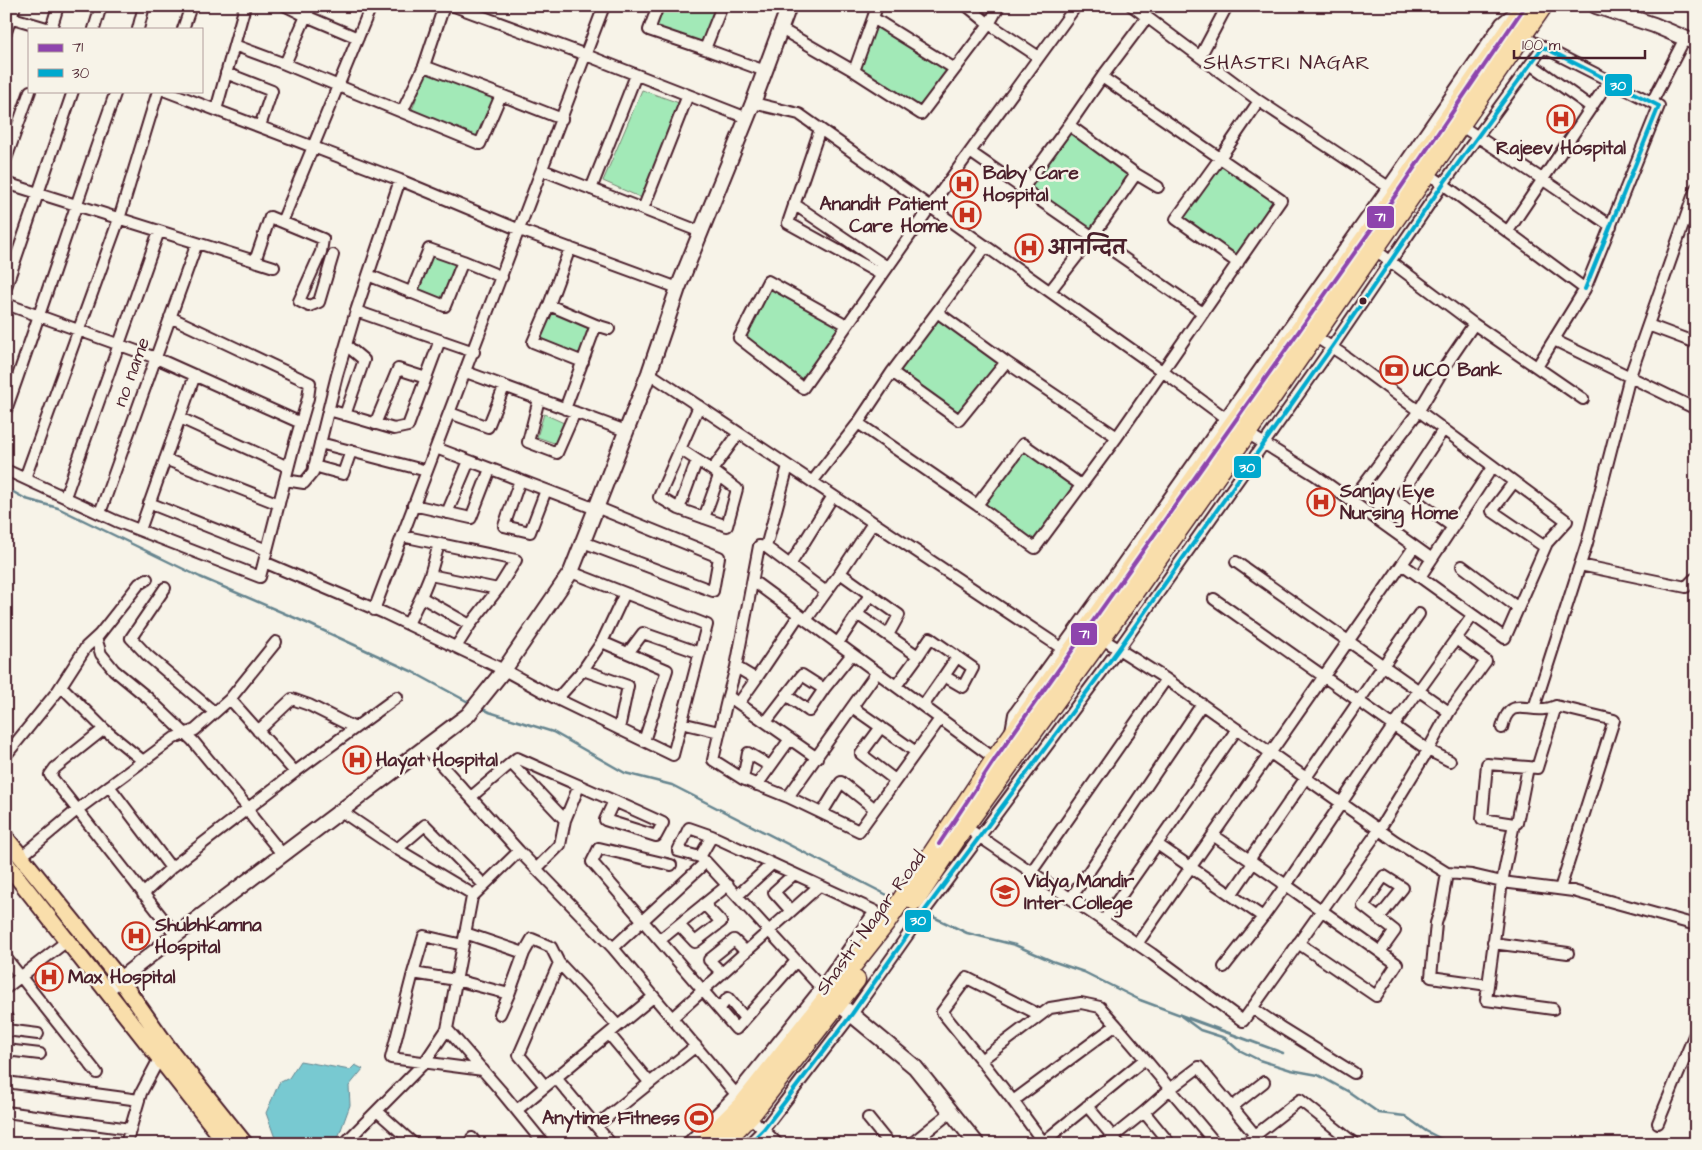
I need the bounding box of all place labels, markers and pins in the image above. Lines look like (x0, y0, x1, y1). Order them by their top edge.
hospital icon: Rajeev Hospital (1546, 104, 1576, 134)
place label: Rajeev Hospital (1496, 135, 1626, 162)
place label: Baby Care Hospital (983, 160, 1079, 209)
hospital icon: Baby Care Hospital (949, 169, 979, 199)
place label: Anandit Patient Care Home (819, 191, 949, 240)
hospital icon: Anandit Patient Care Home (952, 200, 982, 230)
place label: आनन्दित (1048, 232, 1128, 262)
hospital icon: आनन्दित (1014, 233, 1044, 263)
unlabelled marker (1358, 296, 1368, 306)
bank icon: UCO Bank (1379, 355, 1409, 385)
place label: UCO Bank (1413, 357, 1502, 384)
place label: Sanjay Eye Nursing Home (1339, 478, 1459, 528)
hospital icon: Sanjay Eye Nursing Home (1306, 487, 1336, 517)
hospital icon: Hayat Hospital (342, 745, 372, 775)
place label: Hayat Hospital (376, 747, 498, 775)
place label: Vidya Mandir Inter College (1023, 868, 1135, 918)
school or university icon: Vidya Mandir Inter College (990, 877, 1020, 907)
place label: Shubhkamna Hospital (154, 912, 262, 961)
hospital icon: Shubhkamna Hospital (121, 921, 151, 951)
hospital icon: Max Hospital (34, 962, 64, 992)
place label: Max Hospital (68, 964, 175, 991)
sports icon: Anytime Fitness (684, 1103, 714, 1133)
place label: Anytime Fitness (542, 1105, 680, 1133)

